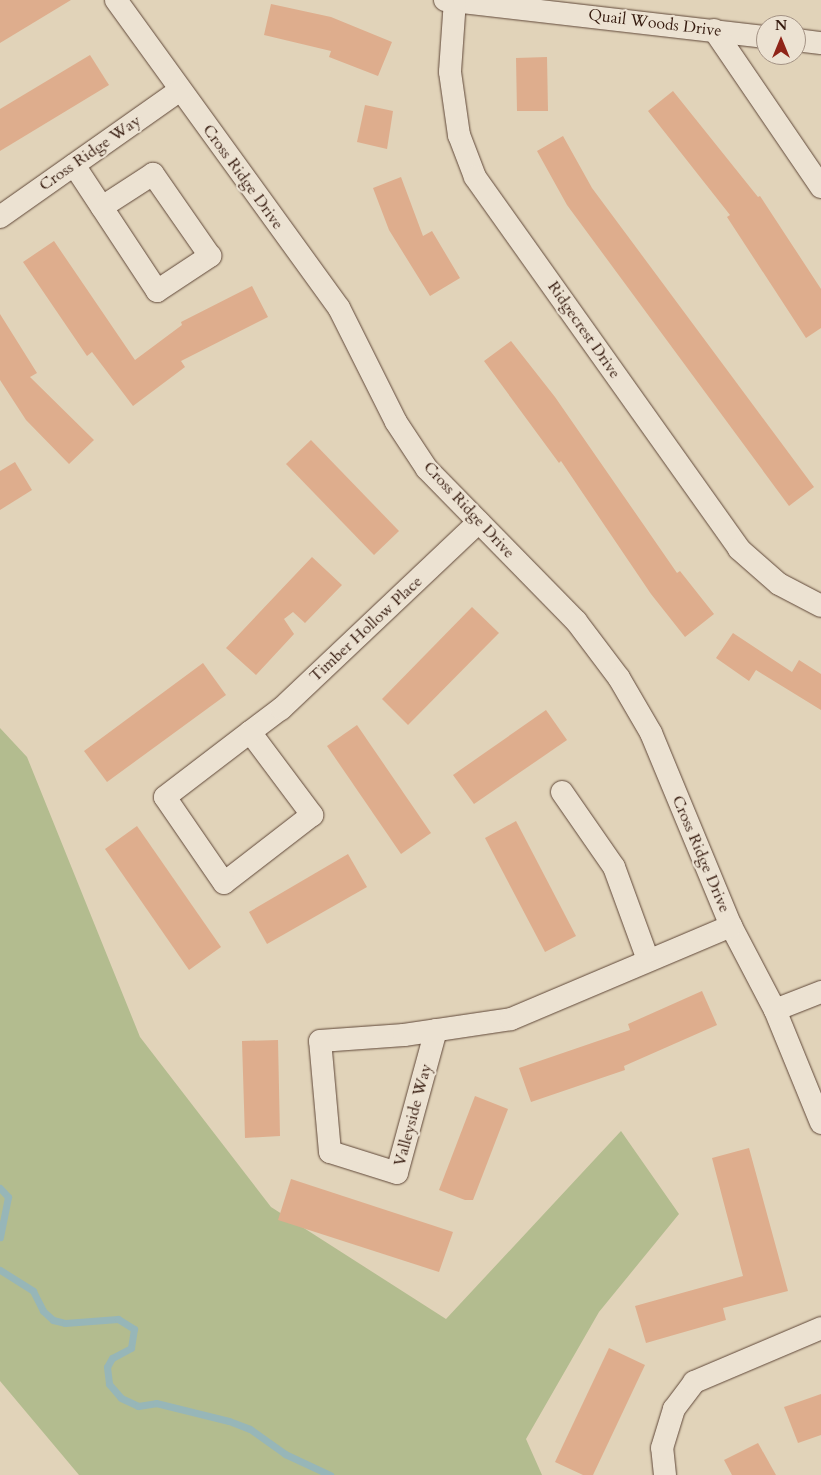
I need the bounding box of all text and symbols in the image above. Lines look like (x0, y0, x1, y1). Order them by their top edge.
street label: Quail Woods Drive (587, 5, 723, 41)
north arrow (756, 15, 806, 65)
text: N (775, 16, 787, 35)
street label: Cross Ridge Way (36, 111, 144, 195)
street label: Cross Ridge Drive (198, 121, 288, 233)
street label: Ridgecrest Drive (543, 278, 625, 382)
street label: Cross Ridge Drive (419, 458, 519, 562)
street label: Timber Hollow Place (306, 572, 426, 686)
street label: Cross Ridge Drive (668, 793, 734, 915)
street label: Valleyside Way (390, 1062, 436, 1168)

